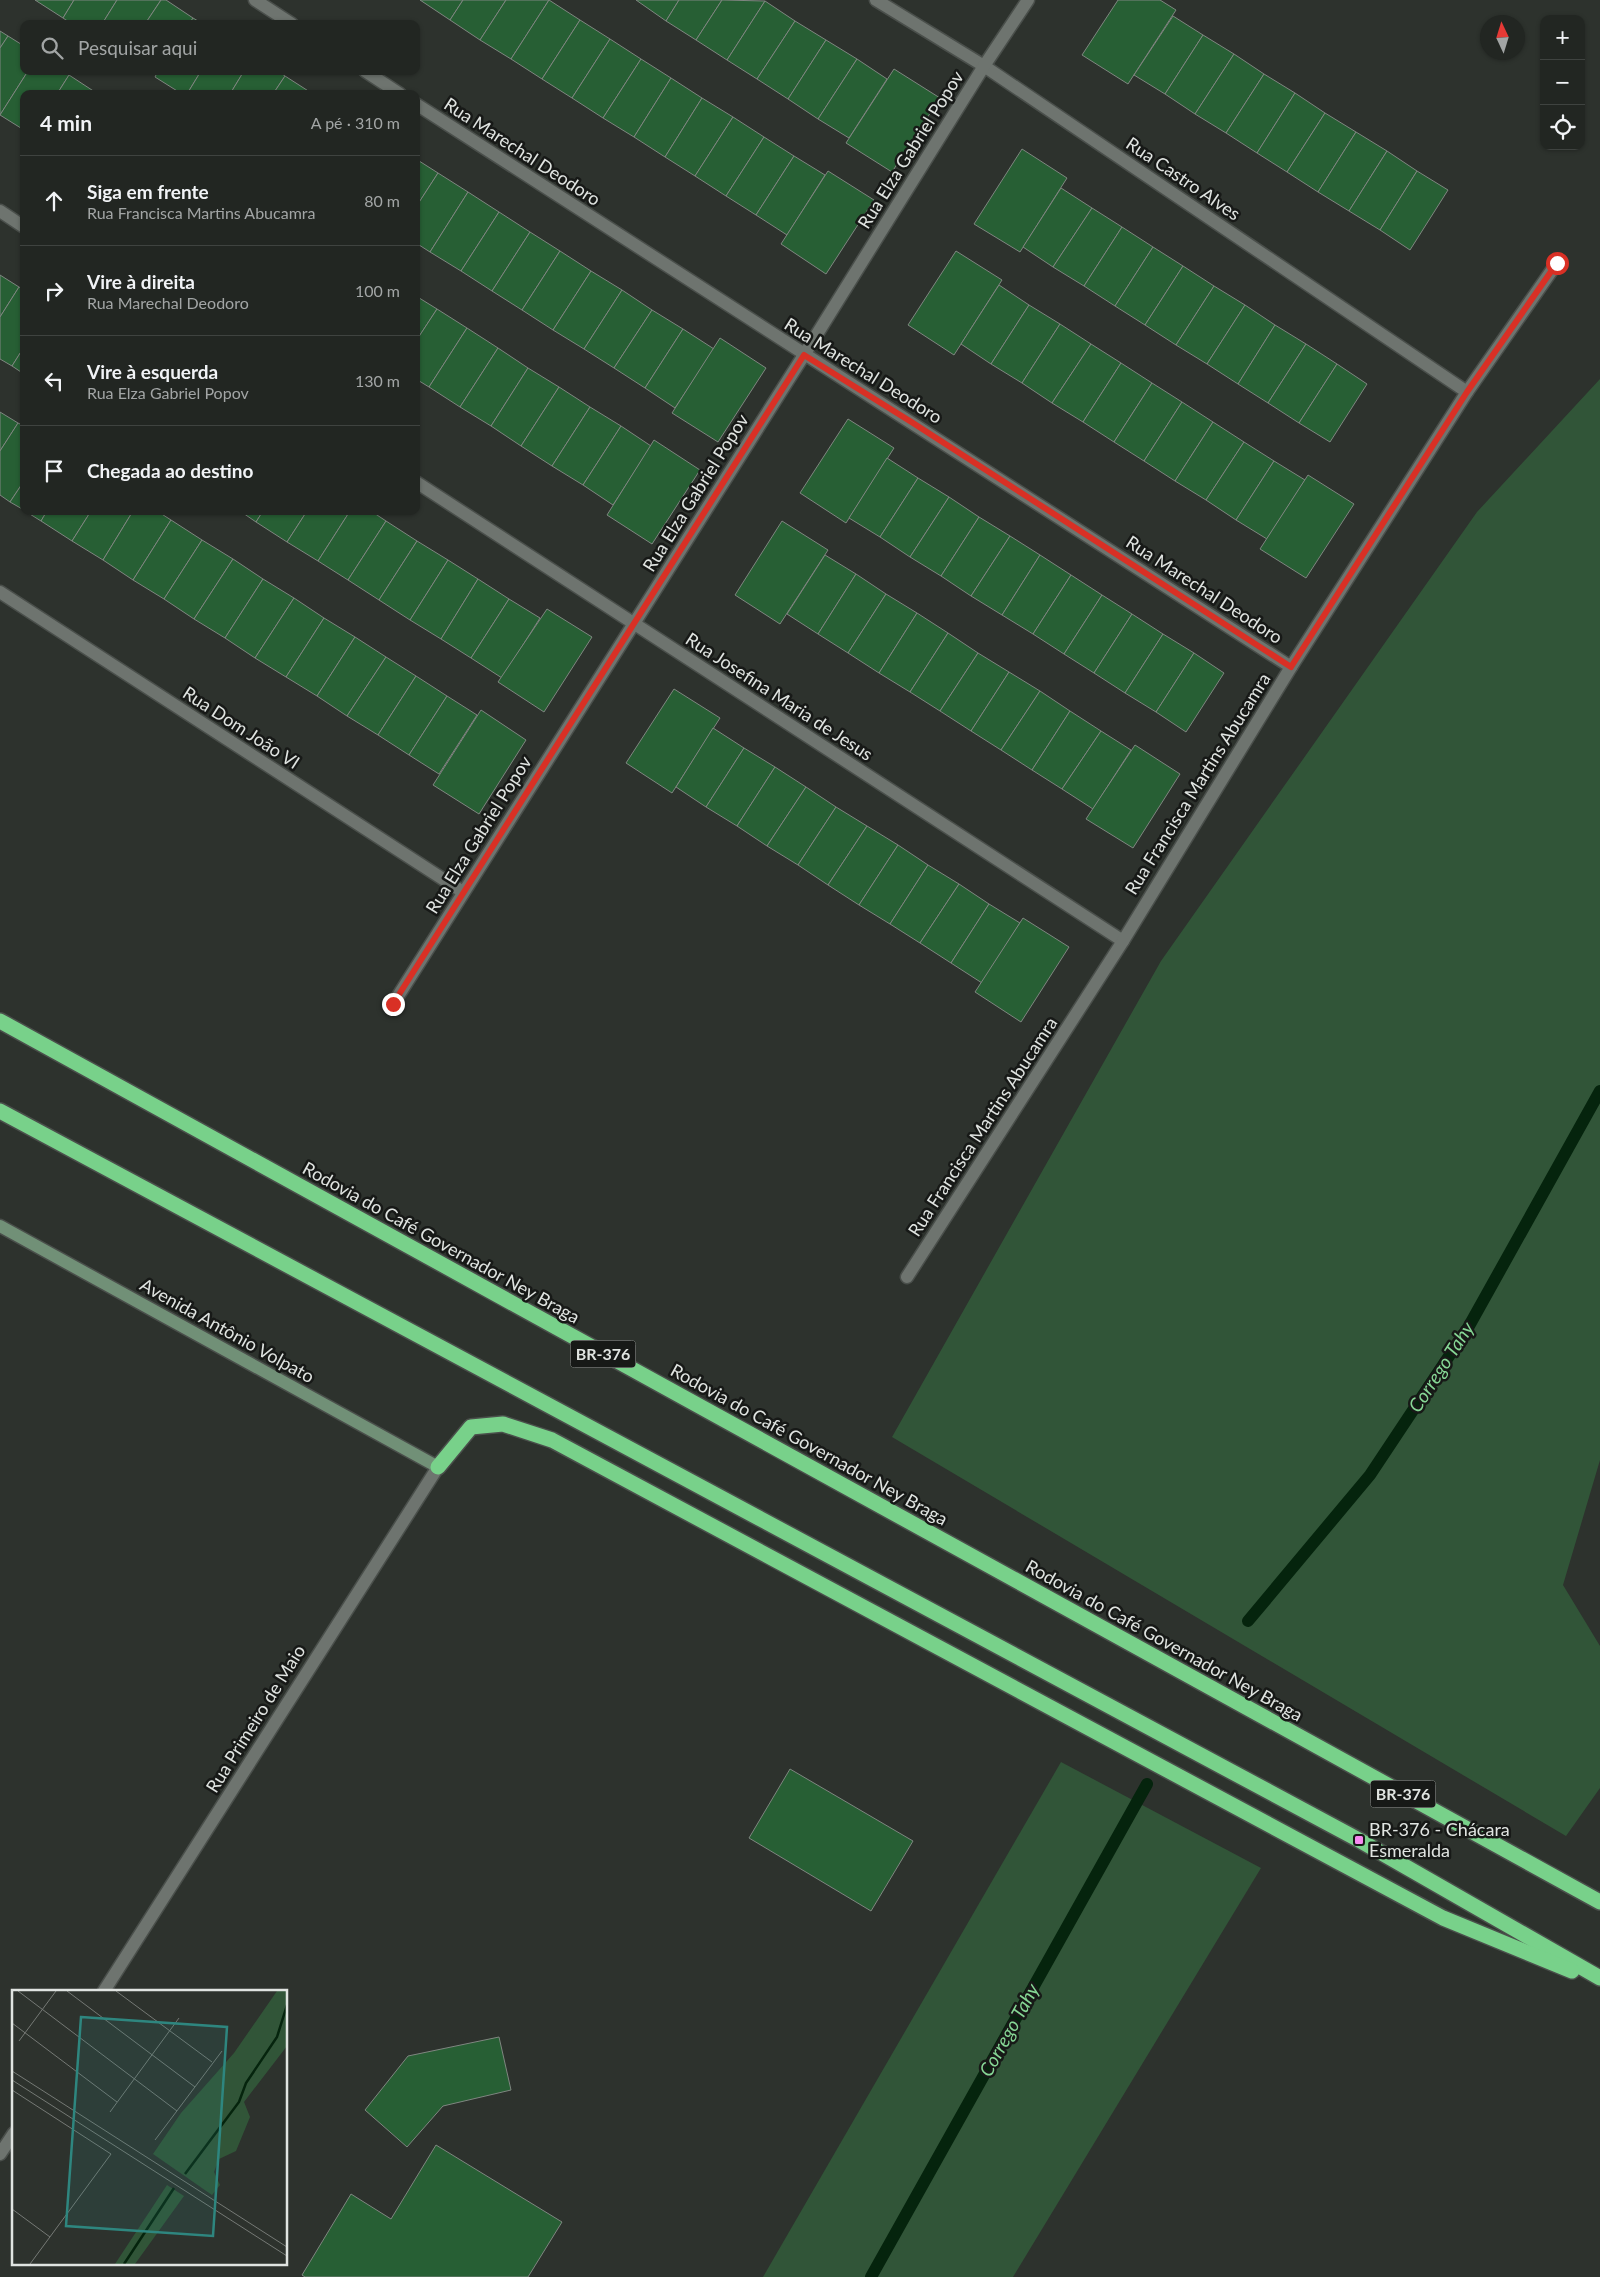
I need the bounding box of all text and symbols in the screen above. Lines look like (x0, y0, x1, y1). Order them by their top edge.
north arrow (1480, 15, 1525, 60)
map controls (1540, 15, 1585, 150)
button: + (1540, 15, 1585, 60)
search box (20, 20, 420, 75)
icon: search (38, 34, 66, 62)
text: Pesquisar aqui (78, 36, 197, 59)
button: − (1540, 60, 1585, 105)
street label: Rua Elza Gabriel Popov (853, 66, 968, 232)
street label: Rua Marechal Deodoro (440, 92, 605, 210)
button: locate (1540, 105, 1585, 150)
text: 4 min (40, 110, 92, 135)
text: A pé · 310 m (311, 113, 400, 132)
street label: Rua Castro Alves (1122, 132, 1245, 225)
text: Siga em frente (87, 180, 209, 203)
icon: ahead (40, 187, 68, 215)
text: 80 m (364, 191, 400, 210)
text: Rua Francisca Martins Abucamra (87, 203, 315, 222)
route start (1546, 252, 1569, 275)
text: Vire à direita (87, 270, 195, 293)
icon: right (40, 277, 68, 305)
text: 100 m (355, 281, 400, 300)
text: Rua Marechal Deodoro (87, 293, 249, 312)
street label: Rua Marechal Deodoro (781, 313, 947, 428)
text: Vire à esquerda (87, 360, 218, 383)
icon: left (40, 367, 68, 395)
text: 130 m (355, 371, 400, 390)
text: Rua Elza Gabriel Popov (87, 383, 249, 402)
street label: Rua Elza Gabriel Popov (638, 409, 753, 575)
icon: arrive (40, 457, 68, 485)
text: Chegada ao destino (87, 459, 253, 482)
street label: Rua Marechal Deodoro (1122, 530, 1287, 648)
street label: Rua Josefina Maria de Jesus (682, 627, 877, 765)
street label: Rua Francisca Martins Abucamra (1120, 669, 1275, 898)
street label: Rua Dom João VI (179, 681, 304, 773)
street label: Rua Elza Gabriel Popov (421, 751, 536, 917)
route end (382, 993, 405, 1016)
street label: Rua Francisca Martins Abucamra (903, 1013, 1061, 1240)
street label: Rodovia do Café Governador Ney Braga (299, 1157, 584, 1328)
street label: Avenida Antônio Volpato (137, 1273, 318, 1387)
water label: Corrego Tahy (1403, 1317, 1479, 1416)
road number: BR-376 (570, 1340, 636, 1368)
street label: Rodovia do Café Governador Ney Braga (667, 1359, 952, 1530)
street label: Rodovia do Café Governador Ney Braga (1022, 1555, 1307, 1726)
street label: Rua Primeiro de Maio (201, 1641, 309, 1796)
road number: BR-376 (1370, 1780, 1436, 1808)
place label: BR-376 - Chácara Esmeralda (1369, 1818, 1510, 1861)
marker: BR-376 - Chácara Esmeralda (1353, 1834, 1365, 1846)
water label: Corrego Tahy (974, 1978, 1044, 2080)
inset map (12, 1990, 288, 2264)

